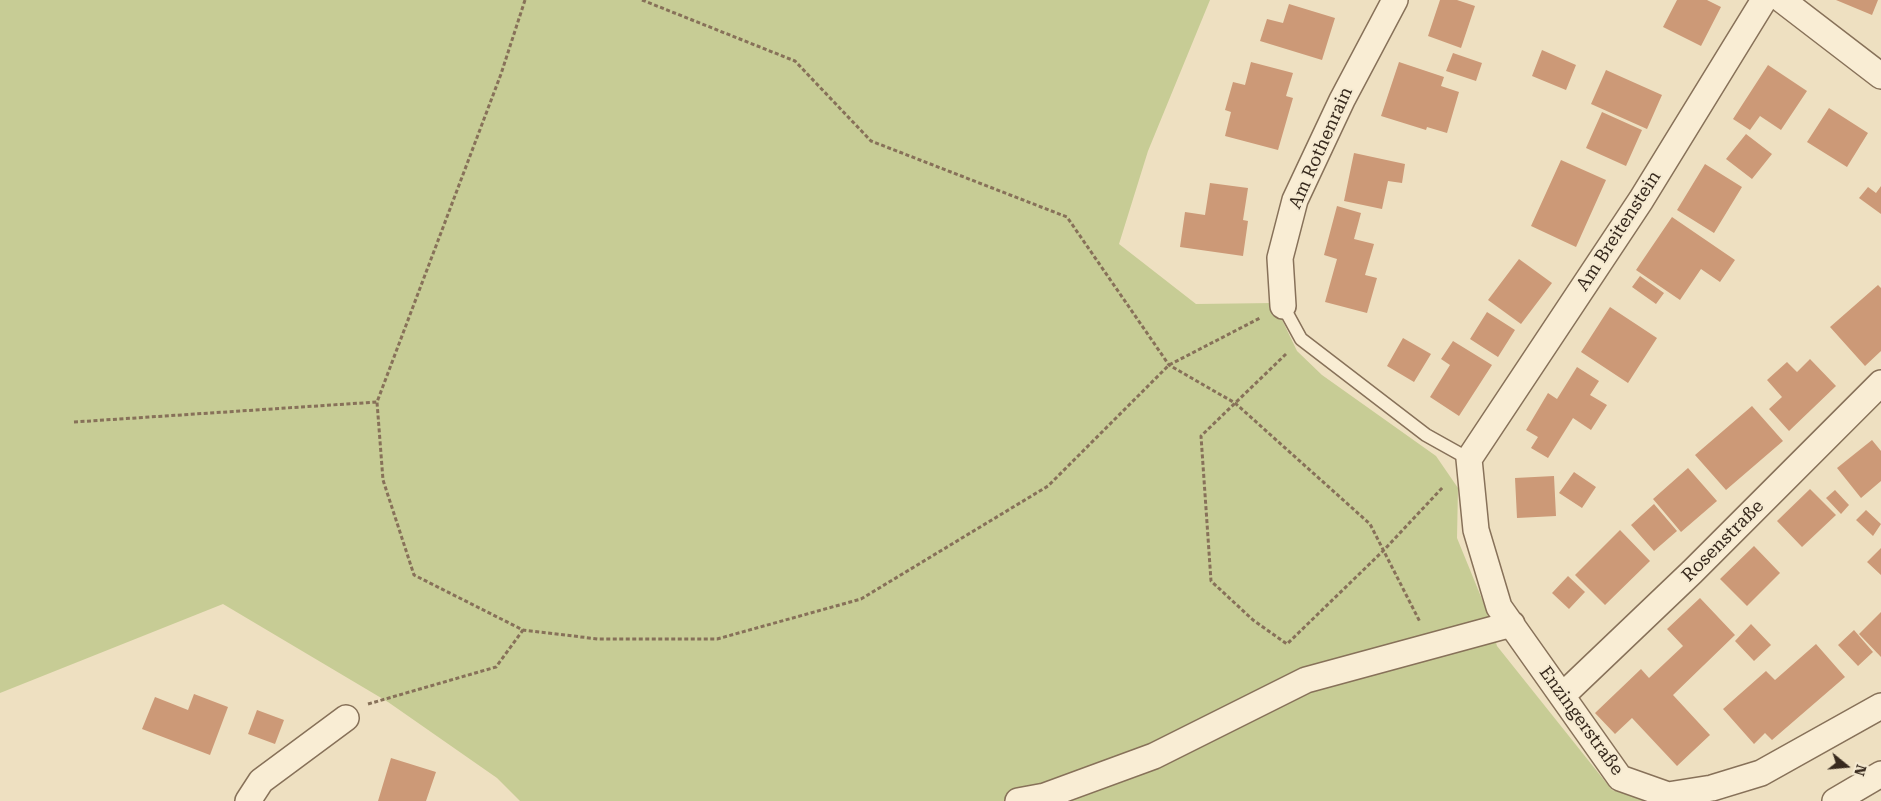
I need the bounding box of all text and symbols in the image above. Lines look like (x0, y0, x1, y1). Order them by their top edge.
street label: Am Rothenrain (1284, 84, 1358, 212)
street label: Am Breitenstein (1572, 167, 1666, 295)
street label: Rosenstraße (1678, 496, 1768, 586)
street label: Enzingerstraße (1534, 662, 1628, 780)
north arrow (1821, 741, 1871, 791)
text: N (1851, 763, 1870, 778)

